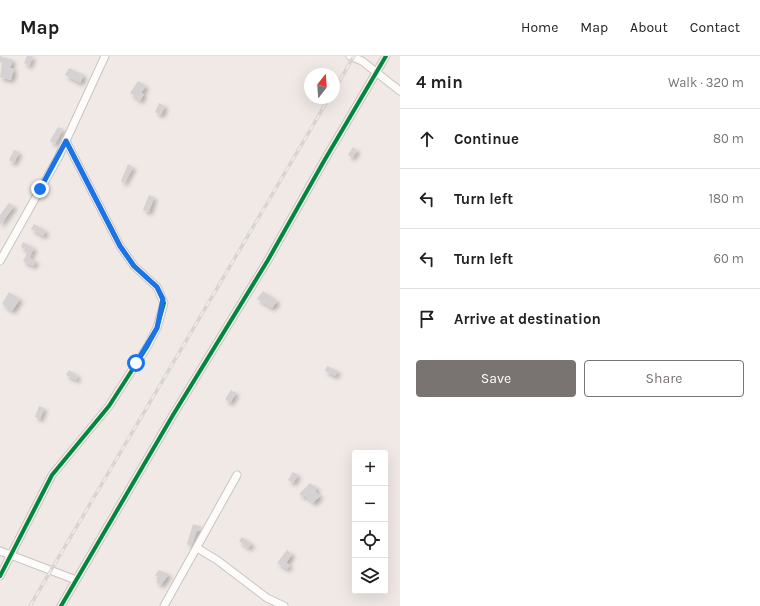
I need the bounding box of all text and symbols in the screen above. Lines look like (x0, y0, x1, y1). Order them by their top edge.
text: Map (20, 17, 59, 39)
text: Home (521, 19, 558, 36)
text: Map (580, 19, 608, 36)
text: About (630, 19, 668, 36)
text: Contact (690, 19, 740, 36)
north arrow (304, 68, 340, 104)
text: 4 min (416, 72, 463, 92)
text: Walk · 320 m (668, 75, 744, 90)
icon: ahead (416, 128, 438, 150)
text: Continue (454, 130, 519, 148)
text: 80 m (713, 131, 744, 146)
route end (31, 180, 49, 198)
icon: left (416, 188, 438, 210)
text: Turn left (454, 190, 513, 208)
text: 180 m (709, 191, 744, 206)
icon: left (416, 248, 438, 270)
text: Turn left (454, 250, 513, 268)
text: 60 m (714, 251, 744, 266)
icon: arrive (416, 308, 438, 330)
text: Arrive at destination (454, 310, 601, 328)
route start (127, 354, 145, 372)
button: Save (416, 360, 576, 397)
button: Share (584, 360, 744, 397)
map controls (352, 450, 388, 594)
button: + (352, 450, 388, 486)
button: − (352, 486, 388, 522)
button: locate (352, 522, 388, 558)
button: layers (352, 558, 388, 594)

